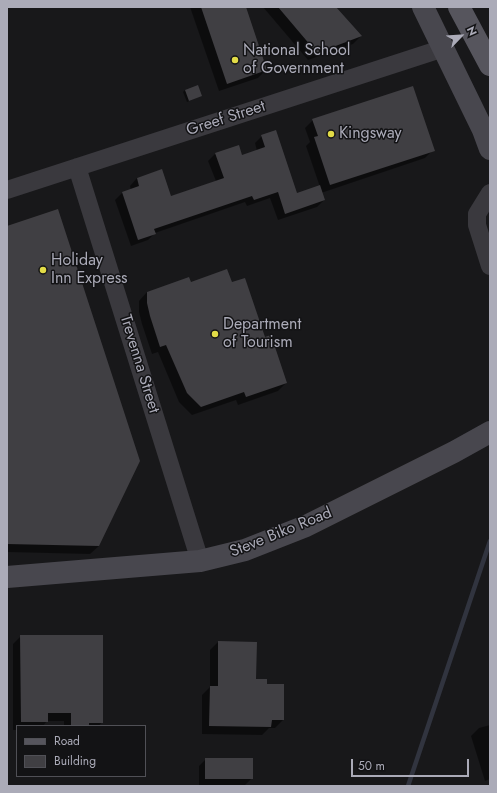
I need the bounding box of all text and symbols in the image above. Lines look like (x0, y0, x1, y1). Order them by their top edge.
north arrow (441, 16, 481, 56)
text: N (463, 24, 481, 38)
place label: National School of Government (243, 41, 350, 79)
marker: National School of Government (230, 55, 240, 65)
street label: Greef Street (184, 97, 268, 141)
place label: Kingsway (339, 124, 402, 144)
marker: Kingsway (326, 129, 336, 139)
place label: Holiday Inn Express (51, 251, 128, 289)
marker: Holiday Inn Express (38, 265, 48, 275)
street label: Trevenna Street (115, 312, 163, 416)
place label: Department of Tourism (223, 315, 301, 353)
marker: Department of Tourism (210, 329, 220, 339)
street label: Steve Biko Road (227, 504, 335, 562)
legend (16, 725, 146, 777)
text: Road (54, 732, 80, 750)
scale bar (353, 751, 471, 777)
text: Building (54, 752, 96, 770)
text: 50 m (358, 757, 385, 775)

